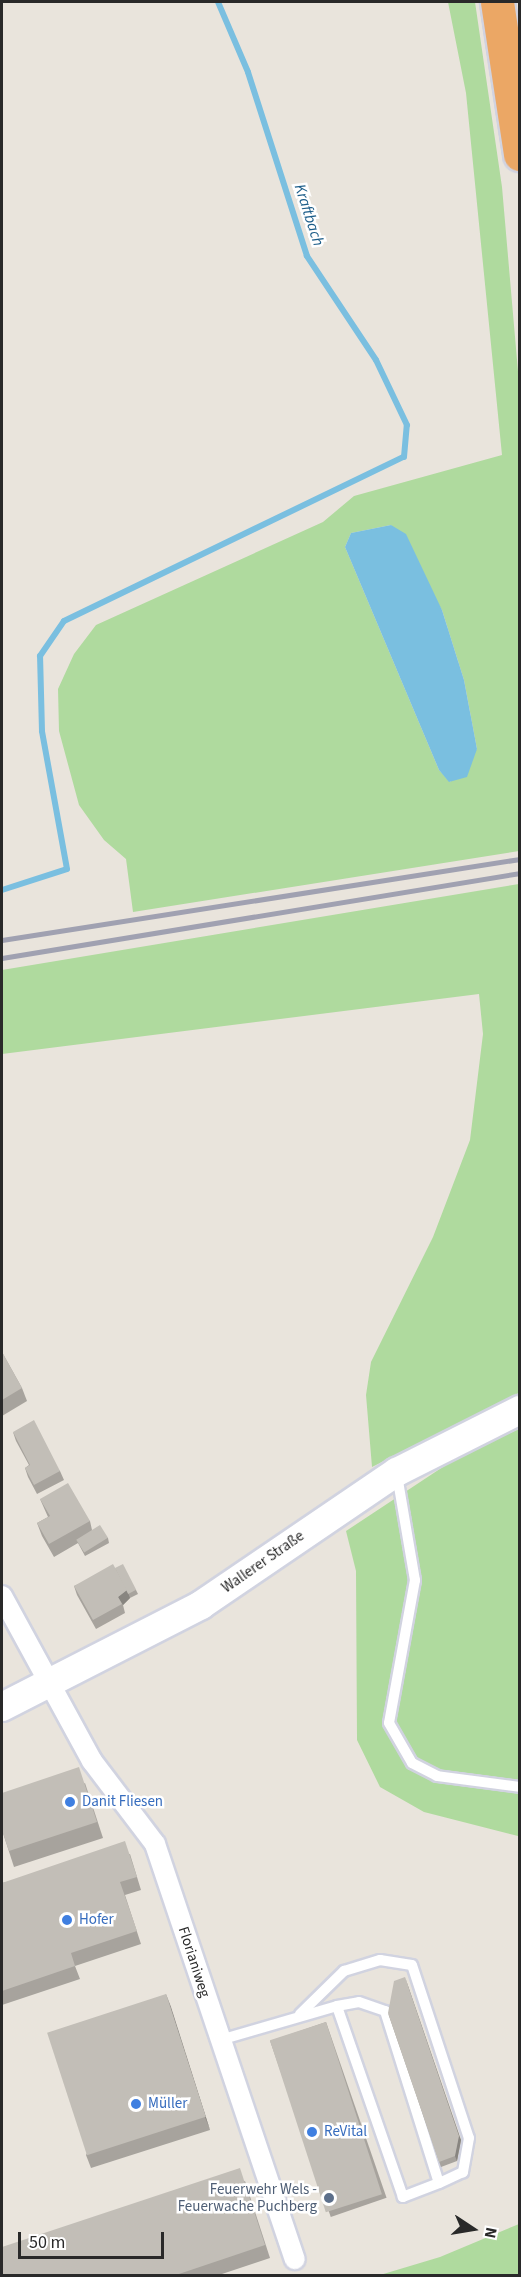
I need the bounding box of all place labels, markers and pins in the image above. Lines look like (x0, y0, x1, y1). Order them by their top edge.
place label: Danit Fliesen (82, 1793, 163, 1811)
marker: Danit Fliesen (63, 1795, 77, 1809)
place label: Hofer (79, 1911, 114, 1929)
marker: Hofer (60, 1913, 74, 1927)
place label: Müller (148, 2095, 187, 2113)
marker: Müller (129, 2097, 143, 2111)
place label: ReVital (324, 2123, 367, 2141)
marker: ReVital (305, 2125, 319, 2139)
place label: Feuerwehr Wels - Feuerwache Puchberg (178, 2180, 317, 2215)
marker: Feuerwehr Wels - Feuerwache Puchberg (322, 2191, 336, 2205)

